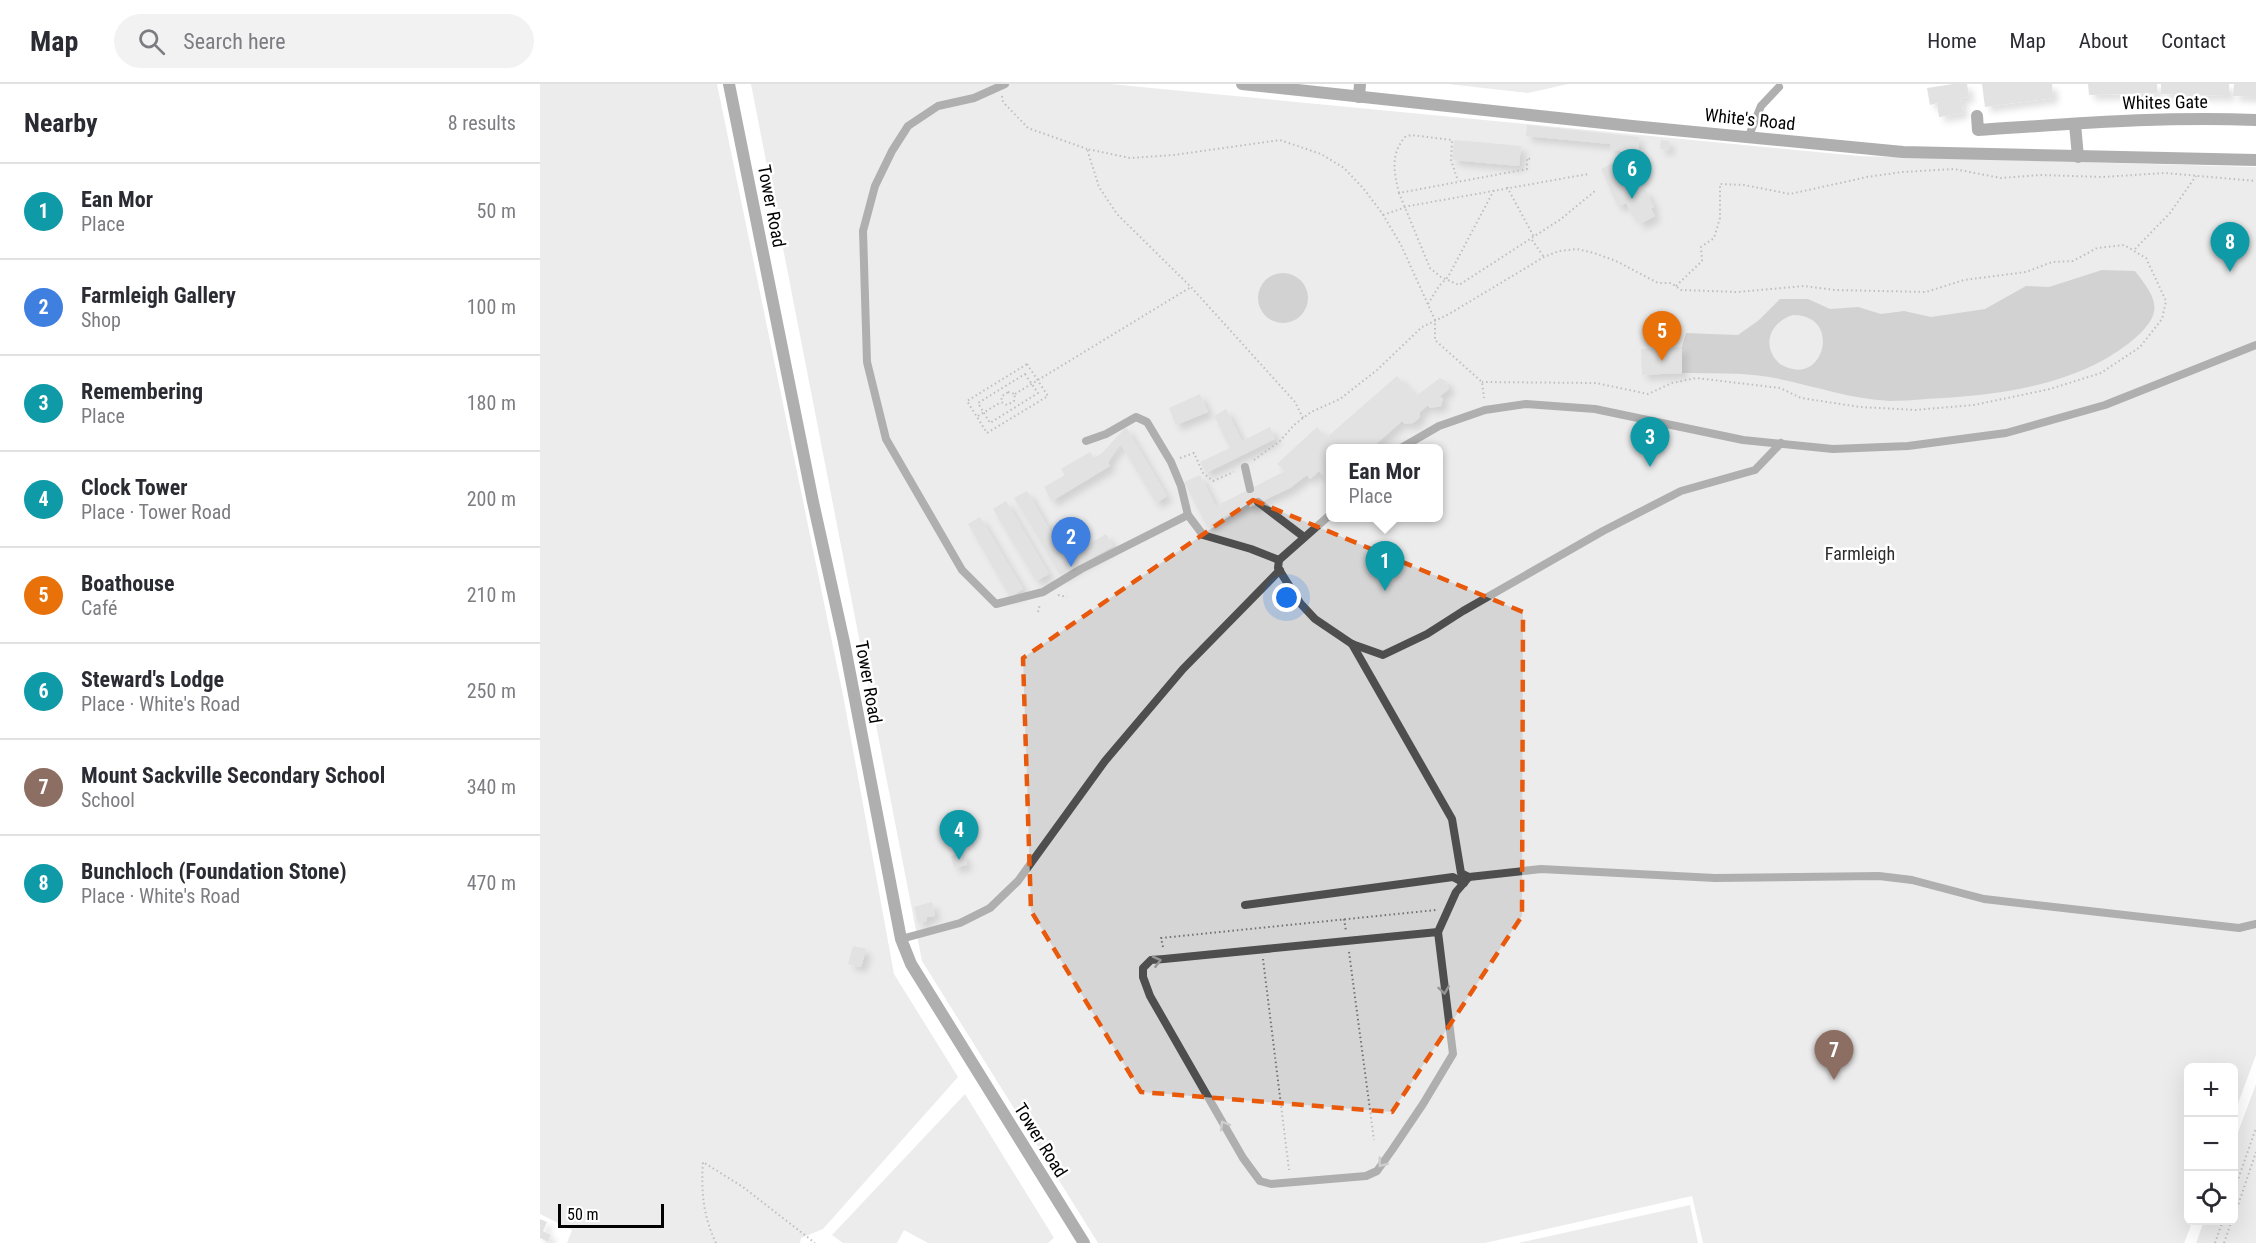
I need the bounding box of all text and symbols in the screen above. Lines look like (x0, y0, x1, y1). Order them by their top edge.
search box (114, 14, 534, 68)
text: Map (30, 25, 78, 58)
icon: search (135, 25, 168, 58)
text: Search here (183, 29, 286, 54)
text: Home (1927, 29, 1977, 53)
text: Map (2010, 29, 2046, 53)
text: About (2079, 29, 2128, 53)
text: Contact (2161, 29, 2226, 53)
street label: Whites Gate (2122, 91, 2208, 113)
street label: White's Road (1704, 104, 1796, 134)
text: Nearby (24, 108, 98, 138)
text: 8 results (448, 111, 516, 135)
pin: 6 (1612, 150, 1652, 199)
street label: Tower Road (754, 163, 790, 249)
text: Ean Mor (81, 187, 153, 212)
text: 1 (38, 199, 49, 223)
text: 50 m (477, 199, 516, 223)
text: Place (81, 212, 125, 236)
pin: 8 (2210, 222, 2250, 272)
text: Farmleigh Gallery (81, 283, 236, 308)
text: 2 (38, 295, 49, 319)
text: 100 m (467, 295, 516, 319)
text: Shop (81, 308, 121, 332)
pin: 5 (1642, 312, 1682, 361)
text: Remembering (81, 379, 203, 404)
text: 3 (38, 391, 49, 415)
text: 180 m (467, 391, 516, 415)
text: Place (81, 404, 125, 428)
pin: 3 (1630, 418, 1670, 467)
popup (1326, 444, 1443, 522)
text: Ean Mor (1349, 459, 1420, 484)
text: Clock Tower (81, 475, 188, 500)
text: Place (1349, 484, 1392, 508)
text: 4 (38, 487, 49, 511)
text: 200 m (467, 487, 516, 511)
text: Place · Tower Road (81, 500, 231, 524)
pin: 2 (1052, 518, 1090, 567)
pin: 1 (1366, 542, 1404, 591)
park label: Farmleigh (1825, 543, 1895, 564)
text: Boathouse (81, 571, 175, 596)
text: 5 (38, 583, 49, 607)
text: 210 m (467, 583, 516, 607)
your location (1272, 583, 1301, 612)
text: Café (81, 596, 117, 620)
street label: Tower Road (851, 639, 887, 725)
text: Steward's Lodge (81, 667, 224, 692)
text: 6 (38, 679, 49, 703)
text: 250 m (467, 679, 516, 703)
text: Place · White's Road (81, 692, 240, 716)
text: Mount Sackville Secondary School (81, 763, 385, 788)
text: 7 (38, 775, 49, 799)
text: 340 m (467, 775, 516, 799)
text: School (81, 788, 135, 812)
pin: 4 (940, 810, 978, 860)
text: Bunchloch (Foundation Stone) (81, 859, 347, 884)
text: 8 (38, 871, 49, 895)
text: 470 m (467, 871, 516, 895)
text: Place · White's Road (81, 884, 240, 908)
one-way arrow (1152, 955, 1162, 968)
one-way arrow (1437, 986, 1449, 995)
pin: 7 (1814, 1030, 1854, 1080)
map controls (2184, 1063, 2238, 1225)
button: + (2184, 1063, 2238, 1117)
street label: Tower Road (1010, 1099, 1072, 1181)
button: − (2184, 1117, 2238, 1171)
one-way arrow (1220, 1121, 1231, 1131)
one-way arrow (1378, 1157, 1389, 1168)
button: locate (2184, 1171, 2238, 1225)
scale bar (558, 1201, 664, 1228)
text: 50 m (567, 1205, 599, 1224)

